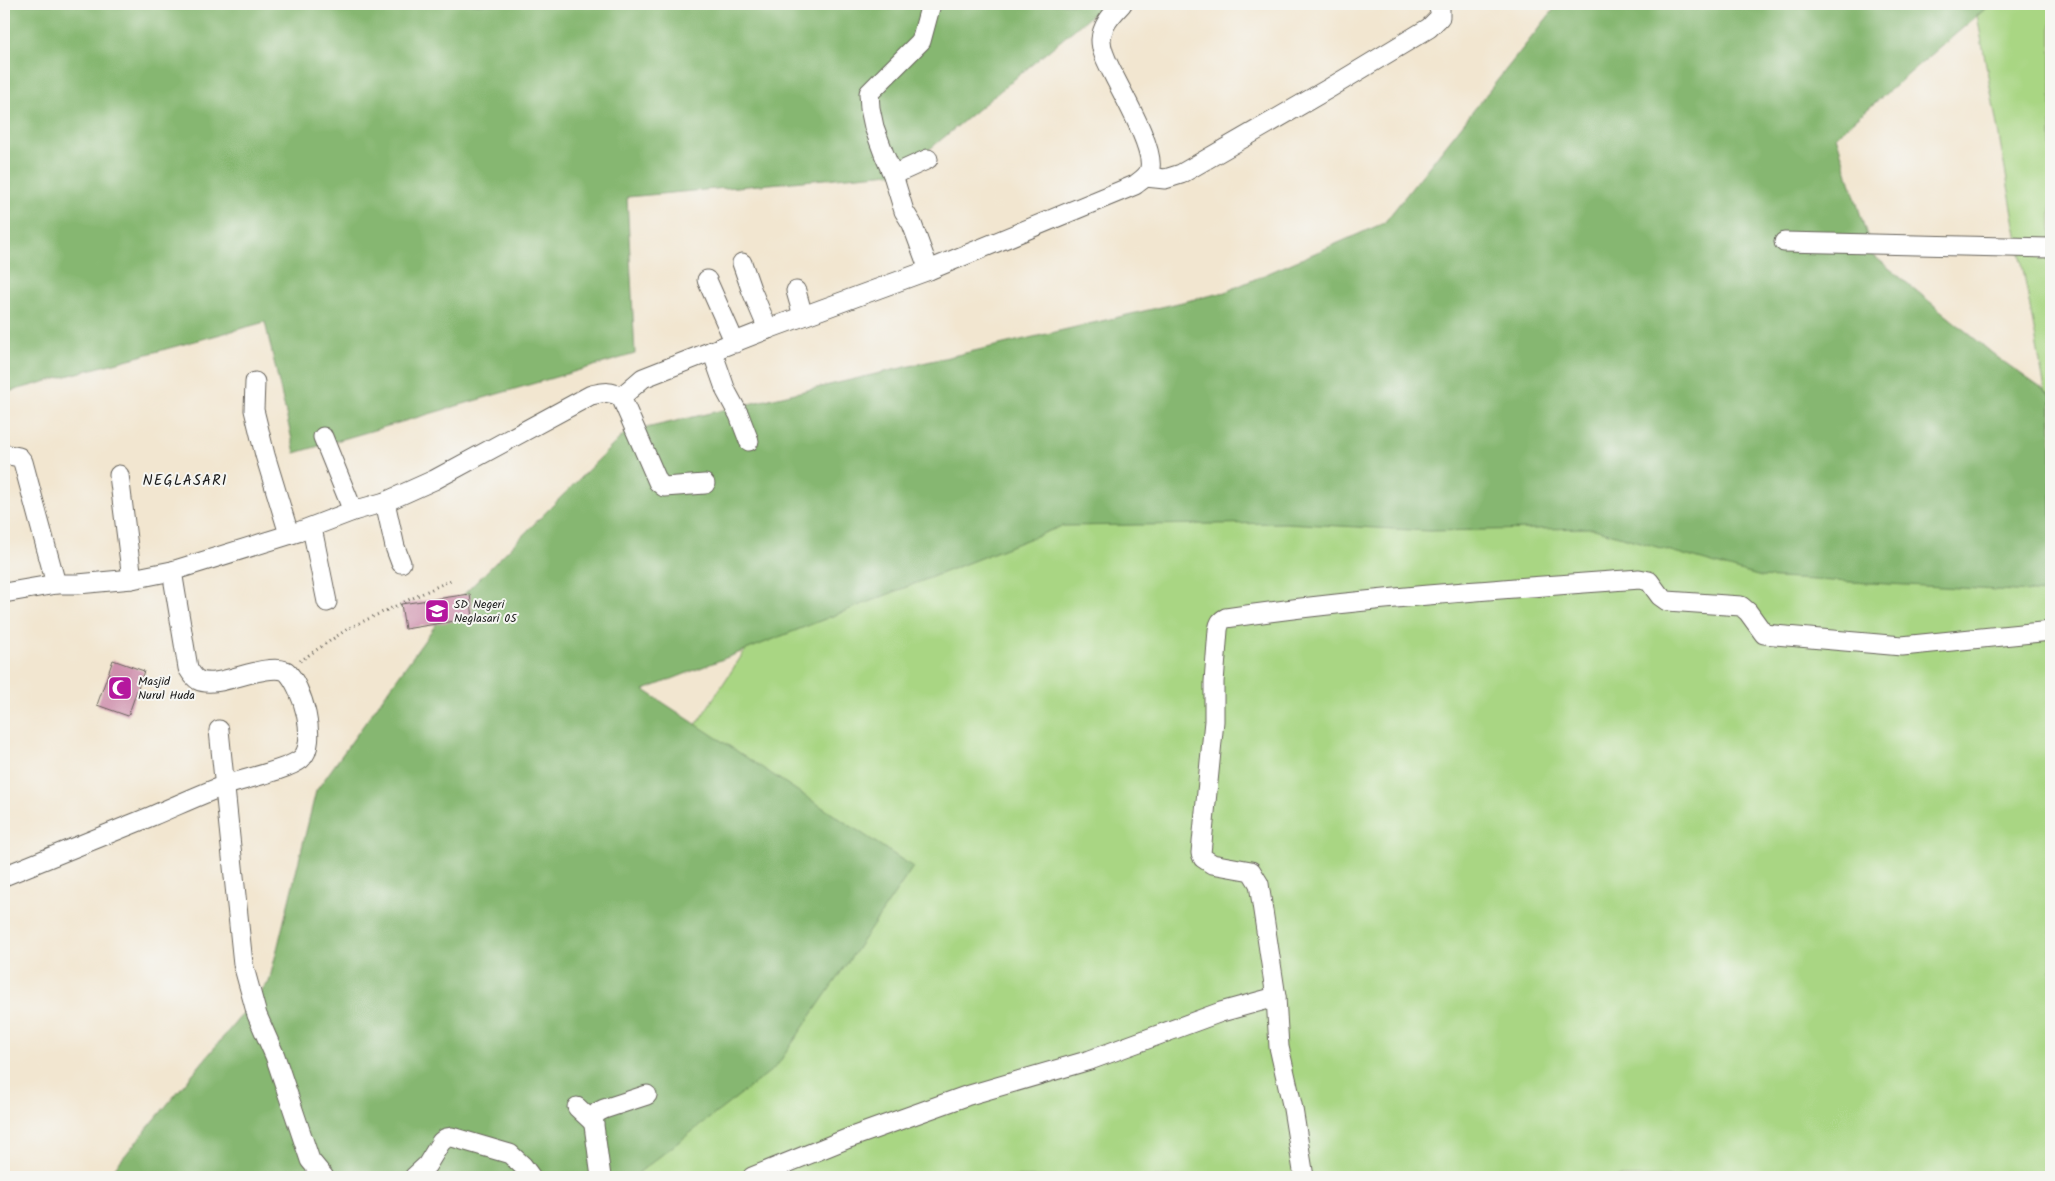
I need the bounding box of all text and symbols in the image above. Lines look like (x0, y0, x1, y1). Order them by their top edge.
district label: NEGLASARI (143, 469, 227, 493)
place label: SD Negeri Neglasari 05 (454, 595, 518, 628)
school or university icon: SD Negeri Neglasari 05 (424, 598, 450, 624)
place label: Masjid Nurul Huda (138, 672, 195, 705)
mosque icon: Masjid Nurul Huda (107, 675, 133, 701)

